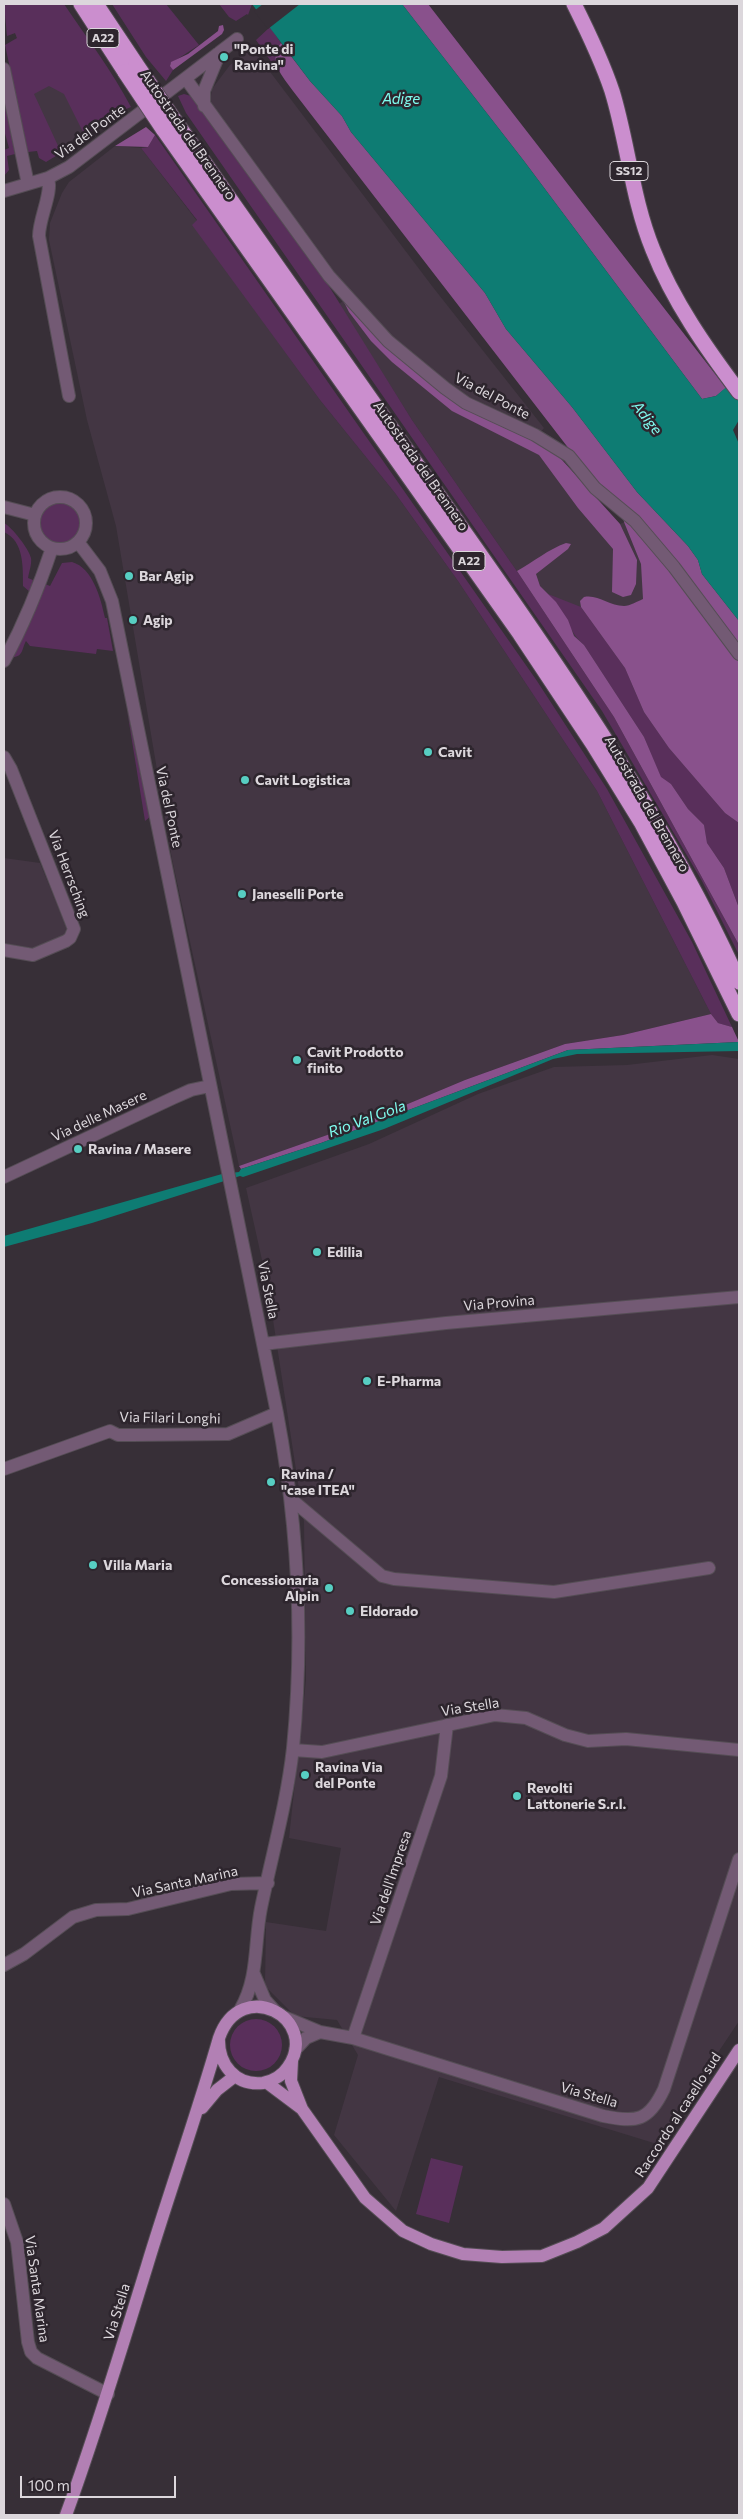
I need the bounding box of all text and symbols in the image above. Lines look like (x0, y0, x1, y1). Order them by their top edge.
road number: A22 (87, 28, 119, 48)
place label: "Ponte di Ravina" (234, 41, 293, 74)
marker: "Ponte di Ravina" (218, 51, 230, 63)
street label: Autostrada del Brennero (137, 67, 239, 203)
water label: Adige (382, 90, 420, 108)
street label: Via del Ponte (52, 101, 128, 163)
road number: SS12 (610, 162, 648, 180)
street label: Via del Ponte (451, 369, 533, 423)
water label: Adige (628, 397, 666, 439)
street label: Autostrada del Brennero (370, 398, 472, 534)
road number: A22 (453, 552, 485, 570)
place label: Bar Agip (139, 568, 194, 584)
marker: Bar Agip (123, 570, 135, 582)
place label: Agip (143, 612, 173, 628)
marker: Agip (127, 614, 139, 626)
street label: Autostrada del Brennero (601, 733, 693, 875)
place label: Cavit (438, 744, 472, 760)
marker: Cavit (422, 746, 434, 758)
street label: Via del Ponte (152, 765, 186, 849)
place label: Cavit Logistica (255, 772, 350, 788)
marker: Cavit Logistica (239, 774, 251, 786)
street label: Via Herrsching (45, 828, 93, 920)
place label: Janeselli Porte (252, 886, 344, 902)
marker: Janeselli Porte (236, 888, 248, 900)
place label: Cavit Prodotto finito (307, 1044, 404, 1076)
marker: Cavit Prodotto finito (291, 1054, 303, 1066)
street label: Via delle Masere (49, 1087, 149, 1145)
water label: Rio Val Gola (326, 1097, 408, 1141)
place label: Ravina / Masere (88, 1141, 191, 1157)
marker: Ravina / Masere (72, 1143, 84, 1155)
place label: Edilia (327, 1244, 363, 1260)
marker: Edilia (311, 1246, 323, 1258)
street label: Via Stella (254, 1260, 282, 1320)
street label: Via Provina (463, 1292, 535, 1314)
place label: E-Pharma (377, 1373, 441, 1389)
marker: E-Pharma (361, 1375, 373, 1387)
street label: Via Filari Longhi (119, 1409, 221, 1427)
place label: Ravina / "case ITEA" (281, 1466, 355, 1498)
marker: Ravina / "case ITEA" (265, 1476, 277, 1488)
place label: Villa Maria (103, 1557, 172, 1573)
marker: Villa Maria (87, 1559, 99, 1571)
place label: Concessionaria Alpin (221, 1572, 319, 1604)
marker: Concessionaria Alpin (323, 1582, 335, 1594)
place label: Eldorado (360, 1603, 418, 1619)
marker: Eldorado (344, 1605, 356, 1617)
street label: Via Stella (440, 1694, 500, 1720)
place label: Ravina Via del Ponte (315, 1759, 383, 1791)
marker: Ravina Via del Ponte (299, 1769, 311, 1781)
place label: Revolti Lattonerie S.r.l. (527, 1780, 626, 1812)
marker: Revolti Lattonerie S.r.l. (511, 1790, 523, 1802)
street label: Via dell'Impresa (367, 1828, 415, 1928)
street label: Via Santa Marina (131, 1863, 239, 1901)
street label: Raccordo al casello sud (631, 2049, 725, 2181)
street label: Via Stella (558, 2079, 620, 2111)
street label: Via Santa Marina (21, 2235, 53, 2343)
street label: Via Stella (100, 2281, 134, 2343)
scale bar (22, 2466, 179, 2498)
text: 100 m (28, 2476, 70, 2494)

